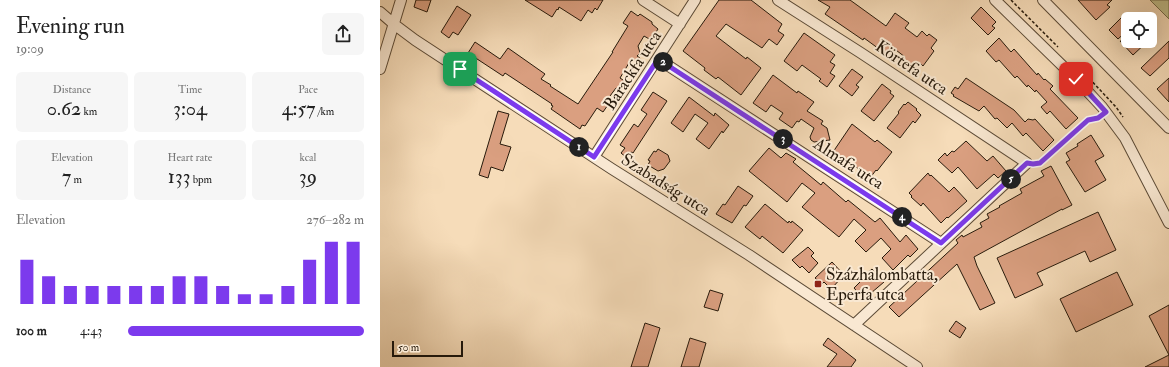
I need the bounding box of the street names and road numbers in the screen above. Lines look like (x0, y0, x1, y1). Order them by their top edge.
street label: Barackfa utca (599, 26, 666, 114)
street label: Körtefa utca (872, 36, 953, 100)
street label: Almafa utca (809, 132, 889, 194)
street label: Szabadság utca (617, 149, 715, 221)

